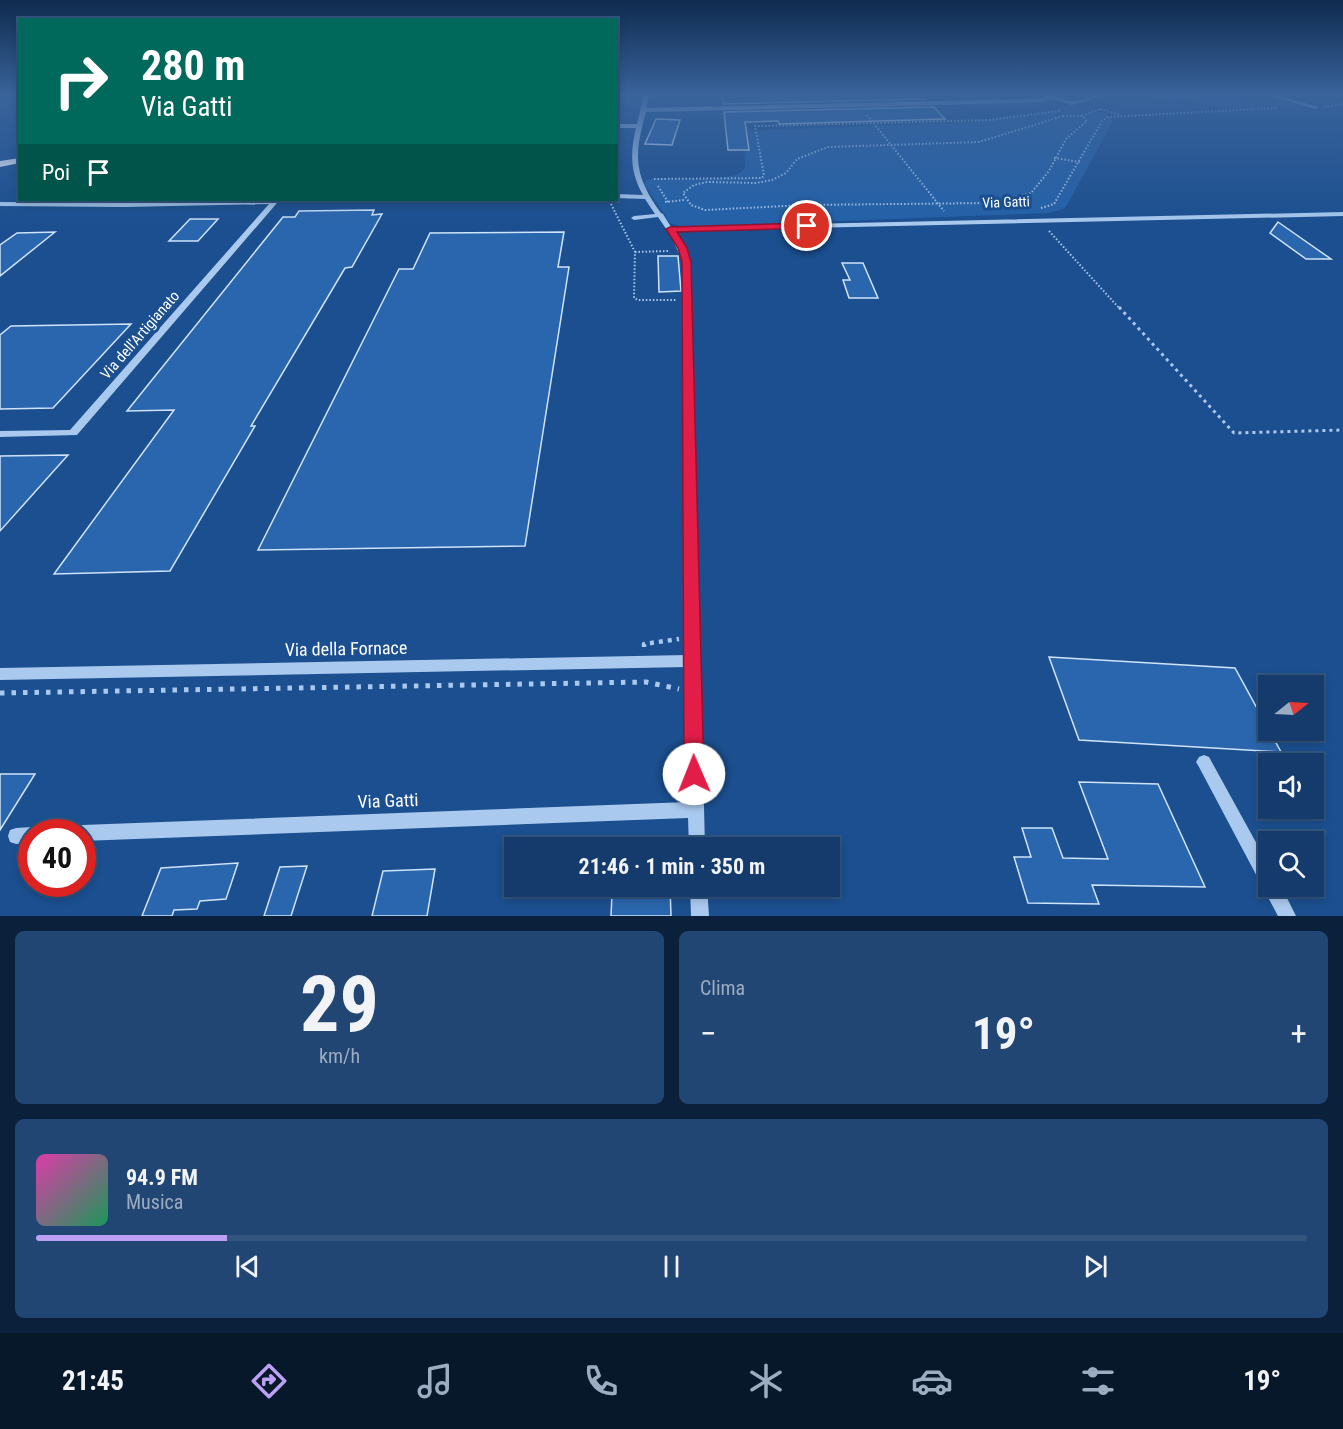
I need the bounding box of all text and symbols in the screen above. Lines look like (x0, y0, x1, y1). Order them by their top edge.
text: 280 m (141, 41, 246, 90)
icon: right (42, 42, 120, 120)
text: Via Gatti (141, 91, 233, 123)
icon: arrive (82, 156, 115, 189)
text: Poi (42, 160, 70, 185)
street label: Via Gatti (982, 193, 1030, 211)
pin (781, 200, 832, 251)
icon: arrive (790, 209, 823, 242)
street label: Via dell'Artigianato (97, 287, 183, 383)
street label: Via della Fornace (285, 637, 407, 660)
north arrow (1258, 675, 1324, 741)
map controls (1258, 675, 1324, 897)
position arrow (662, 742, 726, 806)
button: sound (1258, 753, 1324, 819)
street label: Via Gatti (357, 789, 419, 812)
speed limit sign: 40 (18, 819, 96, 897)
button: search (1258, 831, 1324, 897)
text: 21:46 · 1 min · 350 m (579, 854, 765, 879)
text: 29 (300, 959, 379, 1050)
text: Clima (700, 976, 745, 1000)
text: 19° (972, 1007, 1035, 1060)
text: − (700, 1014, 717, 1053)
text: + (1291, 1014, 1307, 1053)
text: km/h (319, 1044, 360, 1068)
text: 94.9 FM (126, 1165, 198, 1190)
text: Musica (126, 1190, 183, 1214)
icon: previous (231, 1250, 264, 1283)
icon: pause (655, 1250, 688, 1283)
icon: next (1079, 1250, 1112, 1283)
icon: directions (248, 1360, 290, 1402)
icon: music (414, 1360, 456, 1402)
icon: phone (580, 1360, 622, 1402)
icon: climate (745, 1360, 787, 1402)
icon: car (911, 1360, 953, 1402)
icon: filters (1077, 1360, 1119, 1402)
text: 21:45 (62, 1365, 124, 1397)
text: 19° (1243, 1365, 1281, 1397)

